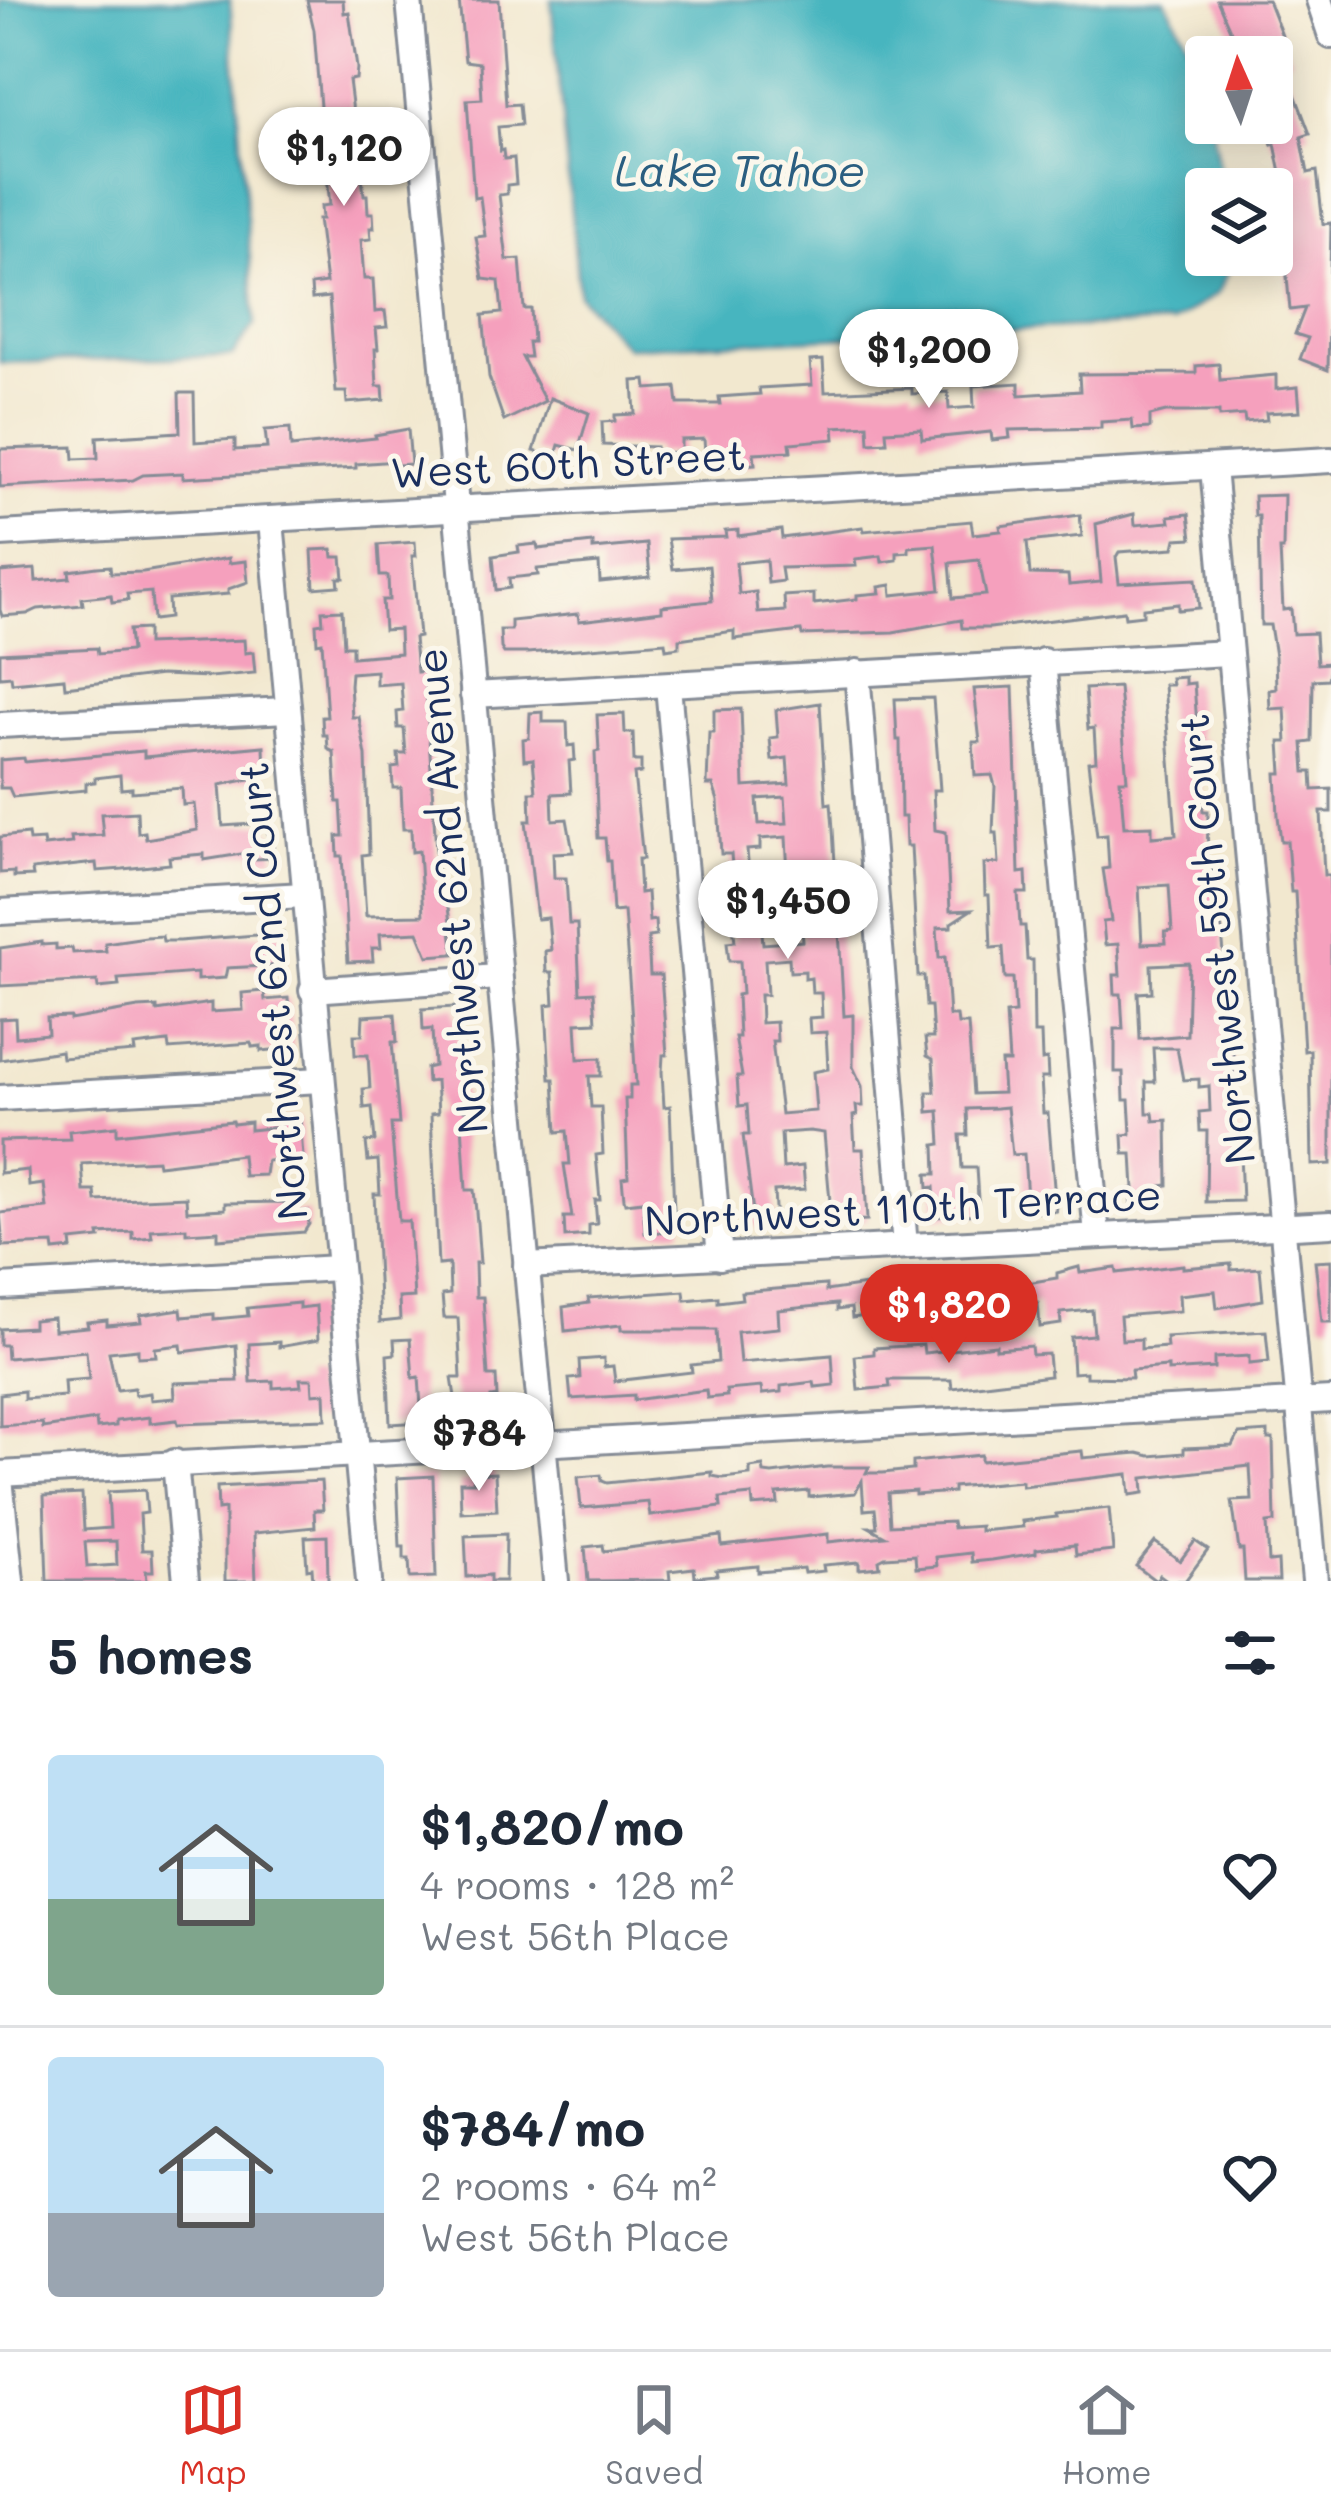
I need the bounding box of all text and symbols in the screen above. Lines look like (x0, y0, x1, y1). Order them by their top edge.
north arrow (1185, 36, 1293, 144)
map controls (1185, 36, 1293, 276)
pin: $1,120 (246, 107, 442, 209)
text: $1,120 (285, 120, 403, 171)
water label: Lake Tahoe (615, 140, 865, 198)
button: layers (1185, 168, 1293, 276)
pin: $1,200 (831, 309, 1027, 411)
text: $1,200 (866, 322, 992, 373)
street label: West 60th Street (389, 426, 747, 499)
street label: Northwest 62nd Avenue (402, 646, 499, 1136)
street label: Northwest 59th Court (1165, 711, 1267, 1167)
street label: Northwest 62nd Court (224, 760, 319, 1222)
pin: $1,450 (690, 860, 886, 962)
text: $1,450 (725, 873, 851, 924)
street label: Northwest 110th Terrace (643, 1165, 1163, 1248)
pin: $1,820 (851, 1264, 1047, 1366)
text: $1,820 (887, 1277, 1011, 1328)
pin: $784 (408, 1392, 550, 1494)
text: $784 (432, 1405, 526, 1456)
text: 5 homes (48, 1620, 253, 1687)
icon: filters (1217, 1620, 1283, 1686)
text: $1,820/mo (420, 1791, 684, 1858)
icon: home (144, 1803, 288, 1947)
icon: heart (1217, 1842, 1283, 1908)
text: 4 rooms · 128 m² (420, 1858, 734, 1909)
text: West 56th Place (420, 1909, 730, 1960)
text: $784/mo (420, 2092, 645, 2159)
icon: home (144, 2105, 288, 2249)
icon: heart (1217, 2144, 1283, 2210)
text: 2 rooms · 64 m² (420, 2159, 717, 2210)
text: West 56th Place (420, 2210, 730, 2261)
tab: Map (179, 2377, 247, 2492)
tab: Saved (605, 2377, 703, 2492)
tab: Home (1062, 2377, 1152, 2492)

